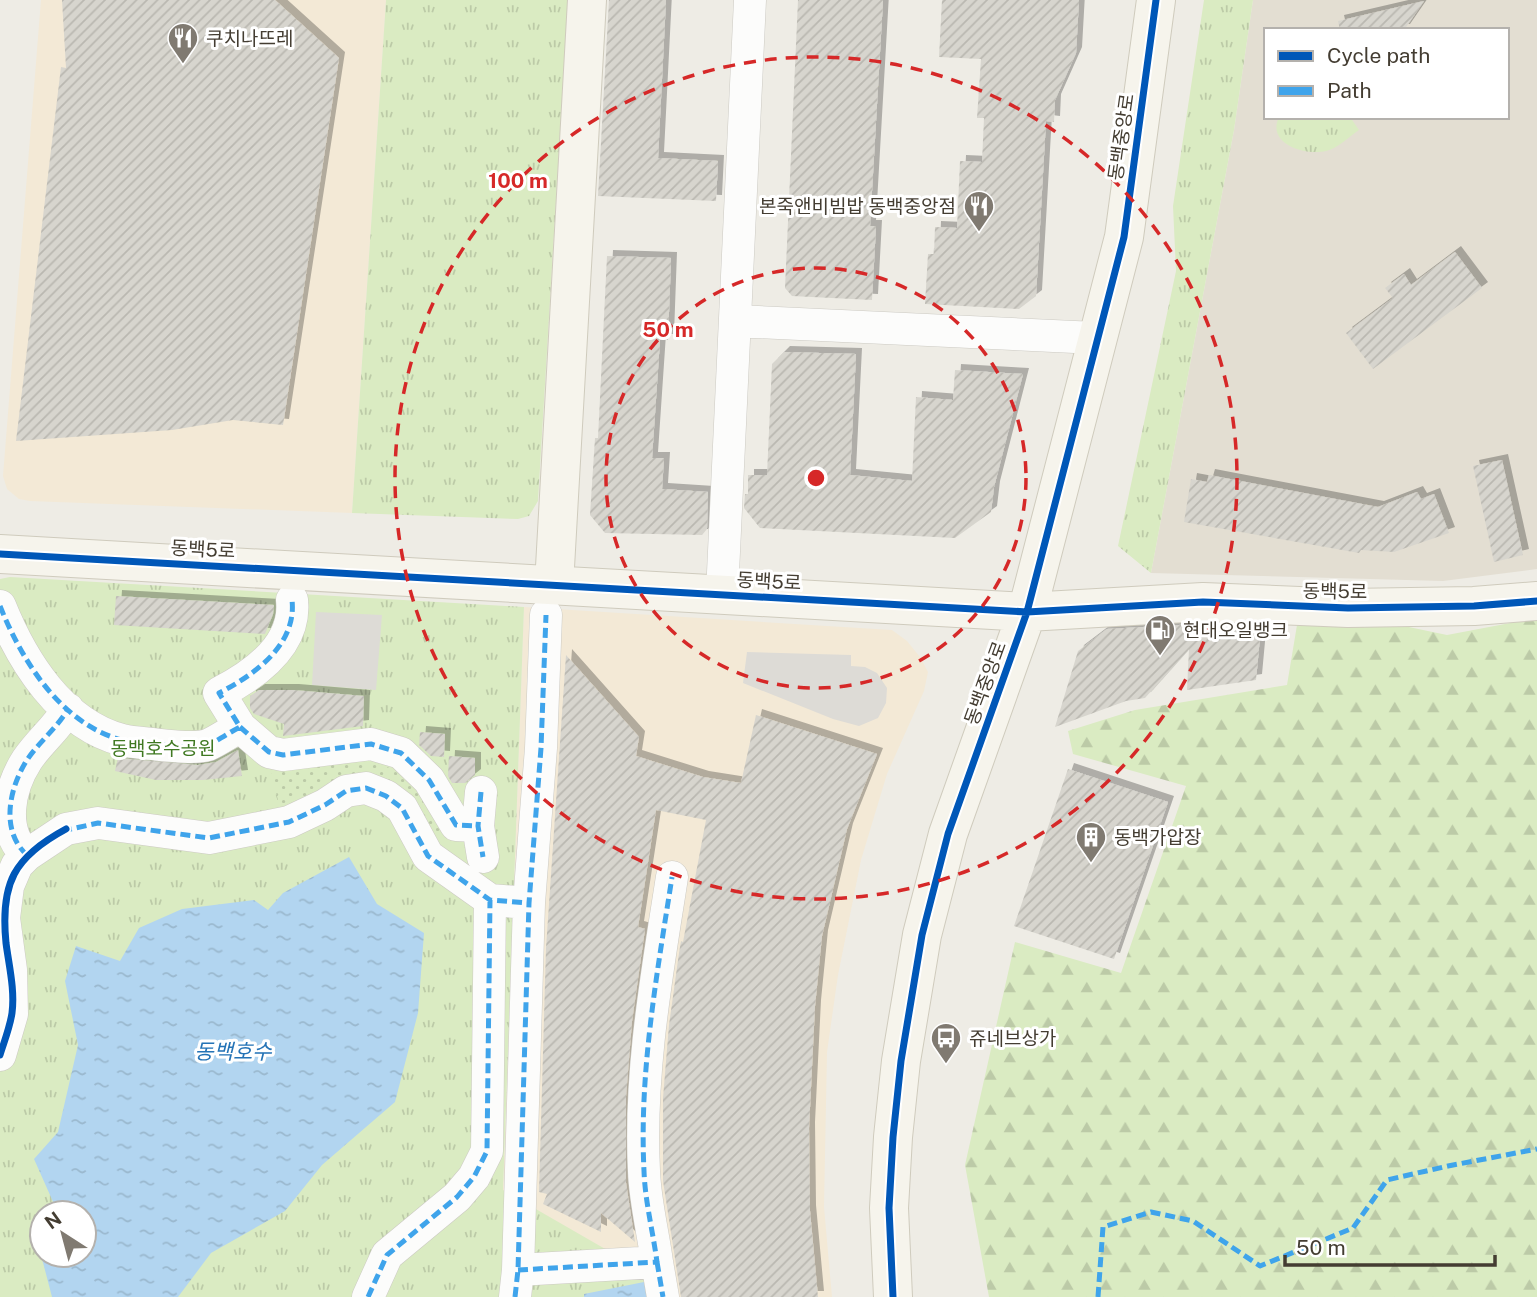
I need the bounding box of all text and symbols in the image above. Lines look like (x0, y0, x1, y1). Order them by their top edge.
restaurant icon: 쿠치나뜨레 (166, 21, 200, 65)
place label: 쿠치나뜨레 (206, 27, 293, 49)
legend (1264, 28, 1509, 119)
text: Cycle path (1327, 43, 1430, 68)
text: Path (1327, 78, 1372, 103)
street label: 동백중앙로 (1104, 92, 1138, 182)
text: 100 m (488, 168, 548, 193)
restaurant icon: 본죽앤비빔밥 동백중앙점 (962, 189, 996, 233)
place label: 본죽앤비빔밥 동백중앙점 (759, 195, 956, 217)
text: 50 m (642, 317, 694, 342)
centre of rings (804, 466, 828, 490)
street label: 동백5로 (170, 536, 236, 562)
street label: 동백5로 (736, 568, 802, 594)
street label: 동백5로 (1303, 579, 1367, 603)
fuel station icon: 현대오일뱅크 (1143, 613, 1177, 657)
place label: 현대오일뱅크 (1183, 619, 1288, 641)
street label: 동백중앙로 (960, 638, 1010, 728)
park label: 동백호수공원 (111, 737, 215, 759)
building icon: 동백가압장 (1074, 820, 1108, 864)
place label: 동백가압장 (1114, 826, 1201, 848)
bus stop icon: 쥬네브상가 (929, 1021, 963, 1065)
place label: 쥬네브상가 (969, 1027, 1056, 1049)
water label: 동백호수 (194, 1039, 272, 1064)
north arrow (28, 1199, 98, 1269)
text: N (41, 1207, 65, 1234)
scale bar (1285, 1224, 1495, 1268)
text: 50 m (1296, 1235, 1346, 1260)

